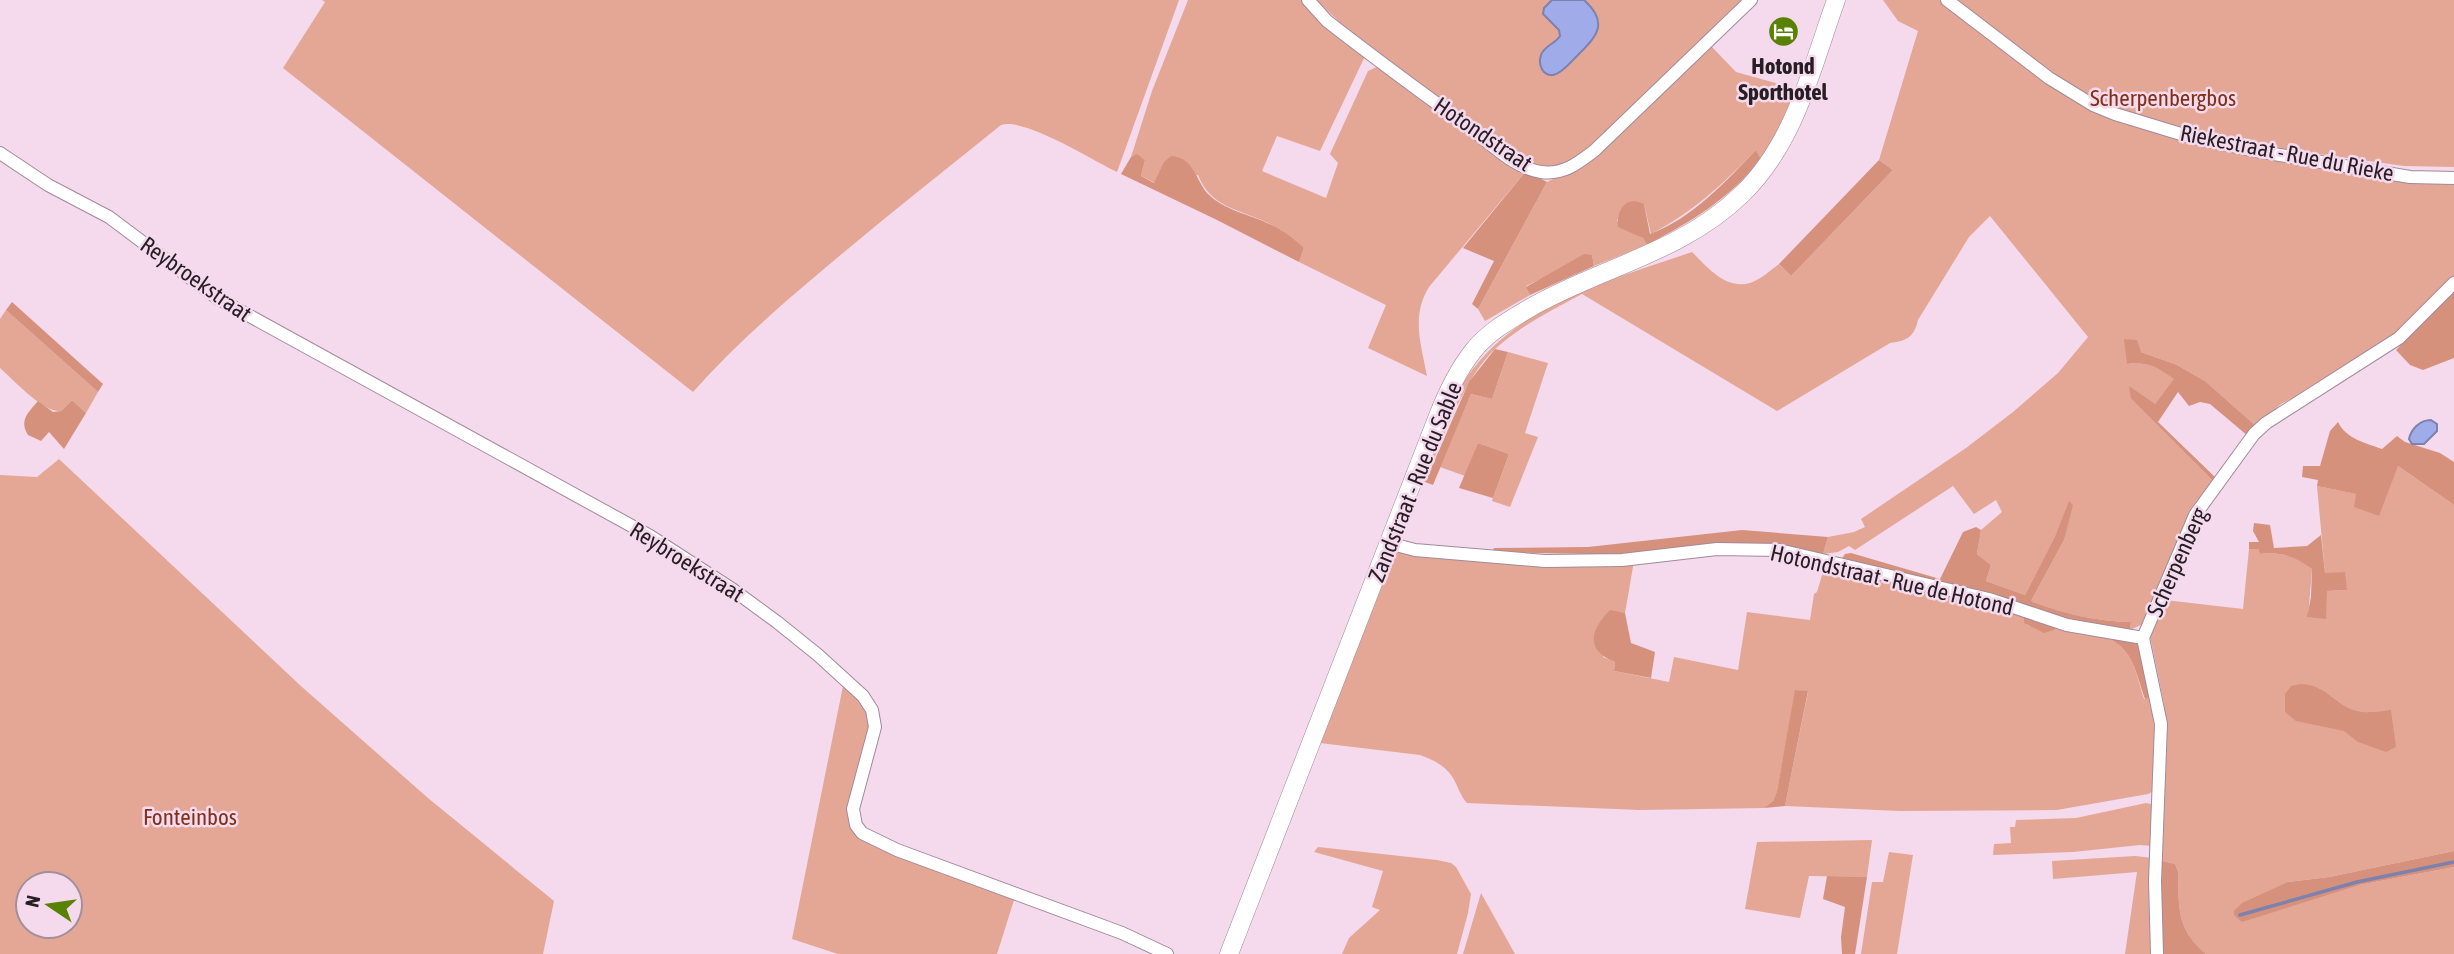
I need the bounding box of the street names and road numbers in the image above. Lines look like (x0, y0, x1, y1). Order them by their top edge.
street label: Hotondstraat (1429, 92, 1537, 176)
street label: Riekestraat - Rue du Rieke (2178, 120, 2396, 186)
street label: Reybroekstraat (136, 231, 256, 327)
street label: Zandstraat - Rue du Sable (1363, 378, 1467, 586)
street label: Scherpenberg (2141, 503, 2213, 620)
street label: Reybroekstraat (625, 517, 749, 607)
street label: Hotondstraat - Rue de Hotond (1768, 539, 2016, 621)

